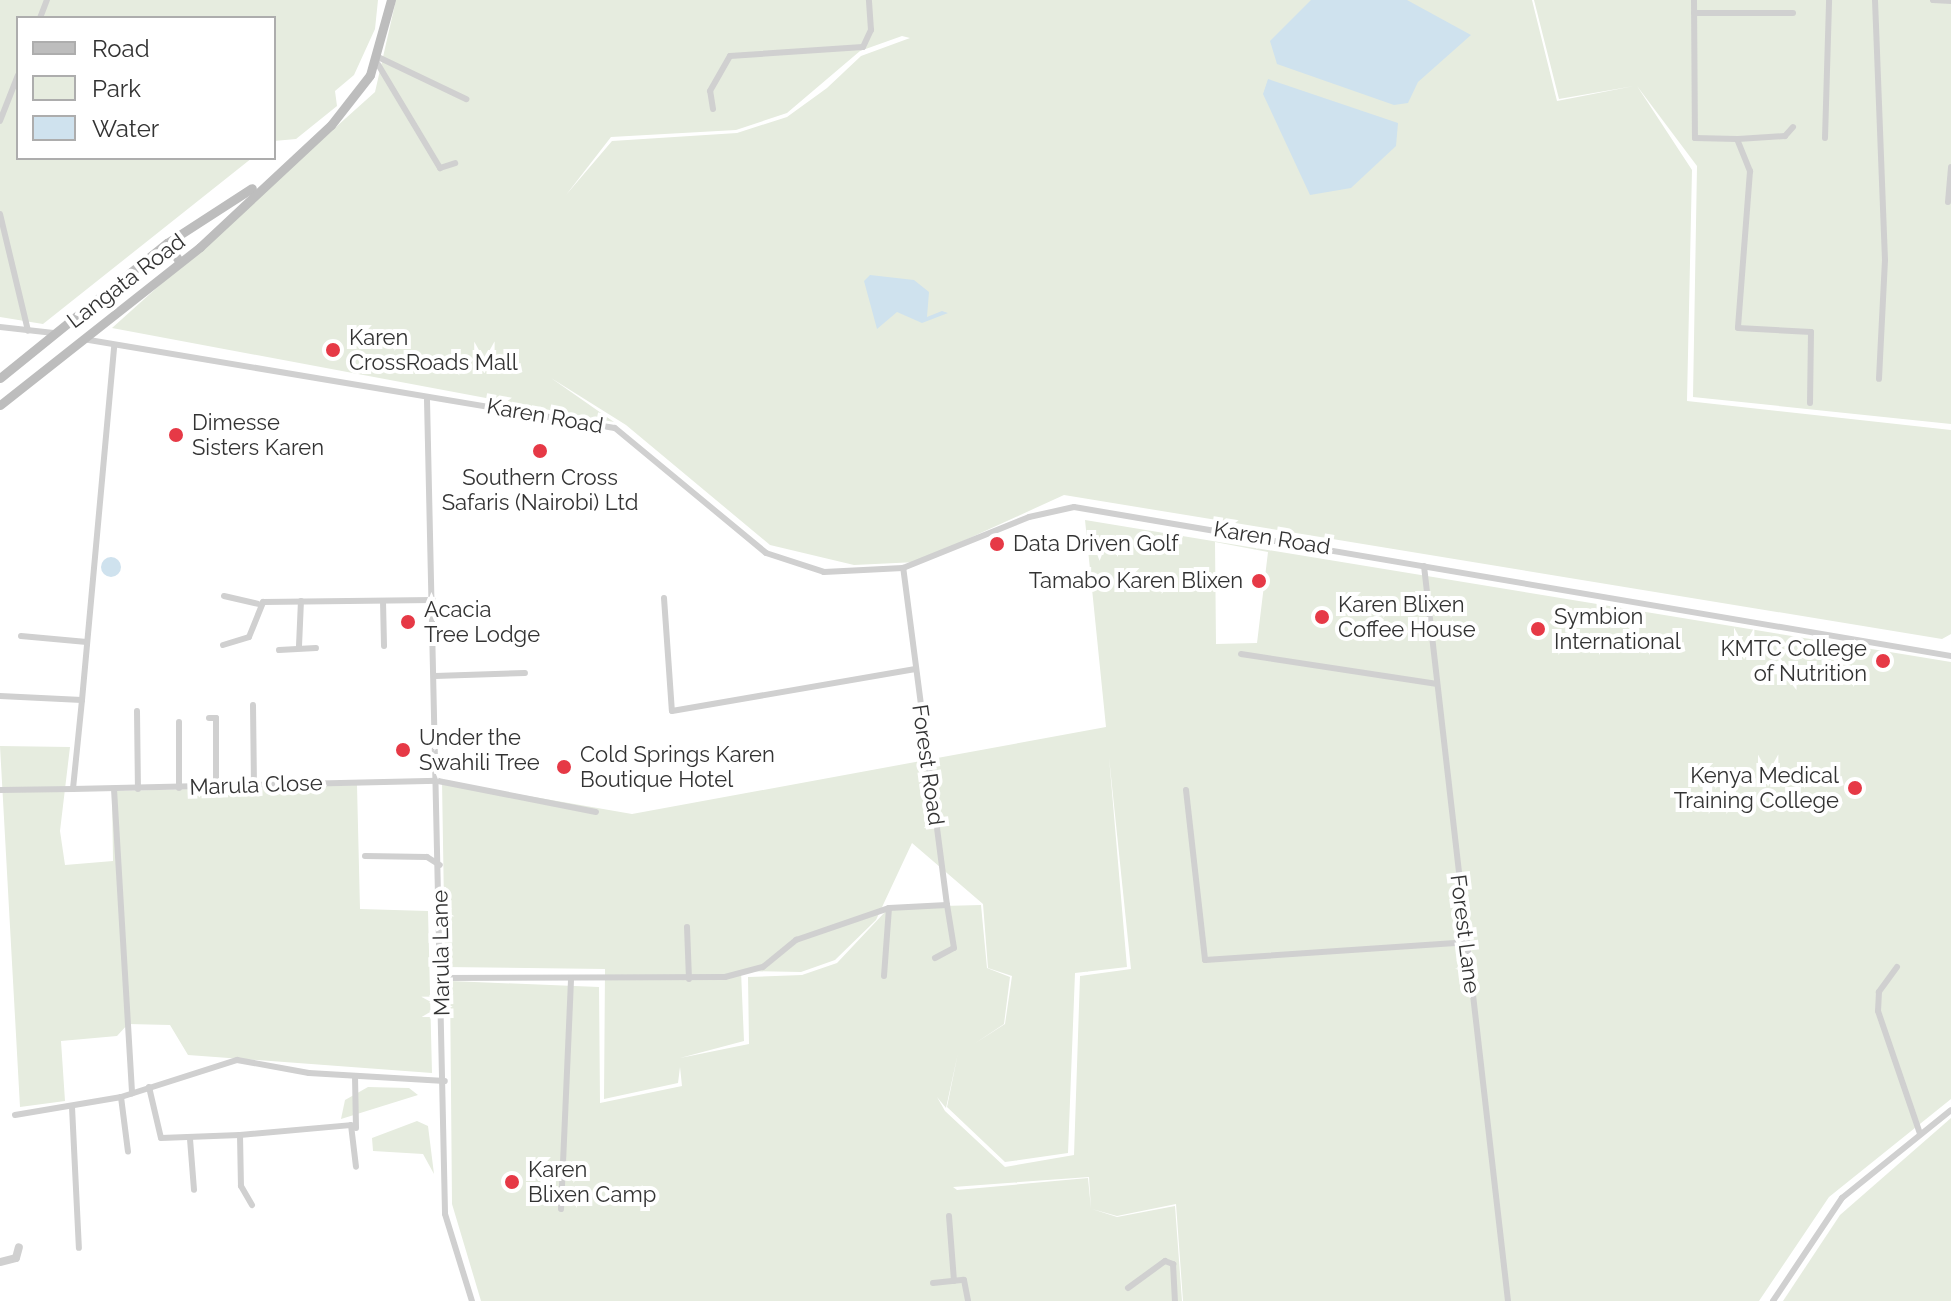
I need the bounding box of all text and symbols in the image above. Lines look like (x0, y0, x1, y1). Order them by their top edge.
legend (16, 16, 276, 160)
text: Road (92, 34, 150, 63)
text: Park (92, 74, 141, 103)
text: Water (92, 114, 159, 143)
street label: Langata Road (62, 228, 190, 334)
place label: Karen CrossRoads Mall (349, 324, 518, 376)
marker: Karen CrossRoads Mall (324, 341, 342, 359)
street label: Karen Road (485, 393, 605, 439)
place label: Dimesse Sisters Karen (192, 409, 324, 460)
marker: Dimesse Sisters Karen (167, 426, 185, 444)
marker: Southern Cross Safaris (Nairobi) Ltd (531, 442, 549, 460)
place label: Southern Cross Safaris (Nairobi) Ltd (442, 464, 638, 516)
street label: Karen Road (1212, 516, 1332, 560)
place label: Data Driven Golf (1013, 531, 1179, 557)
marker: Data Driven Golf (988, 535, 1006, 553)
place label: Tamabo Karen Blixen (1029, 568, 1243, 594)
marker: Tamabo Karen Blixen (1250, 572, 1268, 590)
place label: Karen Blixen Coffee House (1338, 591, 1476, 642)
place label: Acacia Tree Lodge (424, 596, 540, 648)
place label: Symbion International (1554, 603, 1681, 654)
marker: Karen Blixen Coffee House (1313, 608, 1331, 626)
marker: Acacia Tree Lodge (399, 613, 417, 631)
marker: Symbion International (1529, 620, 1547, 638)
place label: KMTC College of Nutrition (1720, 635, 1867, 686)
marker: KMTC College of Nutrition (1874, 652, 1892, 670)
street label: Forest Road (906, 703, 950, 827)
place label: Under the Swahili Tree (419, 724, 540, 776)
marker: Under the Swahili Tree (394, 741, 412, 759)
place label: Cold Springs Karen Boutique Hotel (580, 741, 775, 792)
marker: Cold Springs Karen Boutique Hotel (555, 758, 573, 776)
place label: Kenya Medical Training College (1674, 762, 1839, 814)
street label: Marula Close (189, 769, 323, 801)
marker: Kenya Medical Training College (1846, 779, 1864, 797)
street label: Forest Lane (1445, 873, 1485, 995)
street label: Marula Lane (427, 890, 455, 1016)
place label: Karen Blixen Camp (528, 1156, 656, 1208)
marker: Karen Blixen Camp (503, 1173, 521, 1191)

